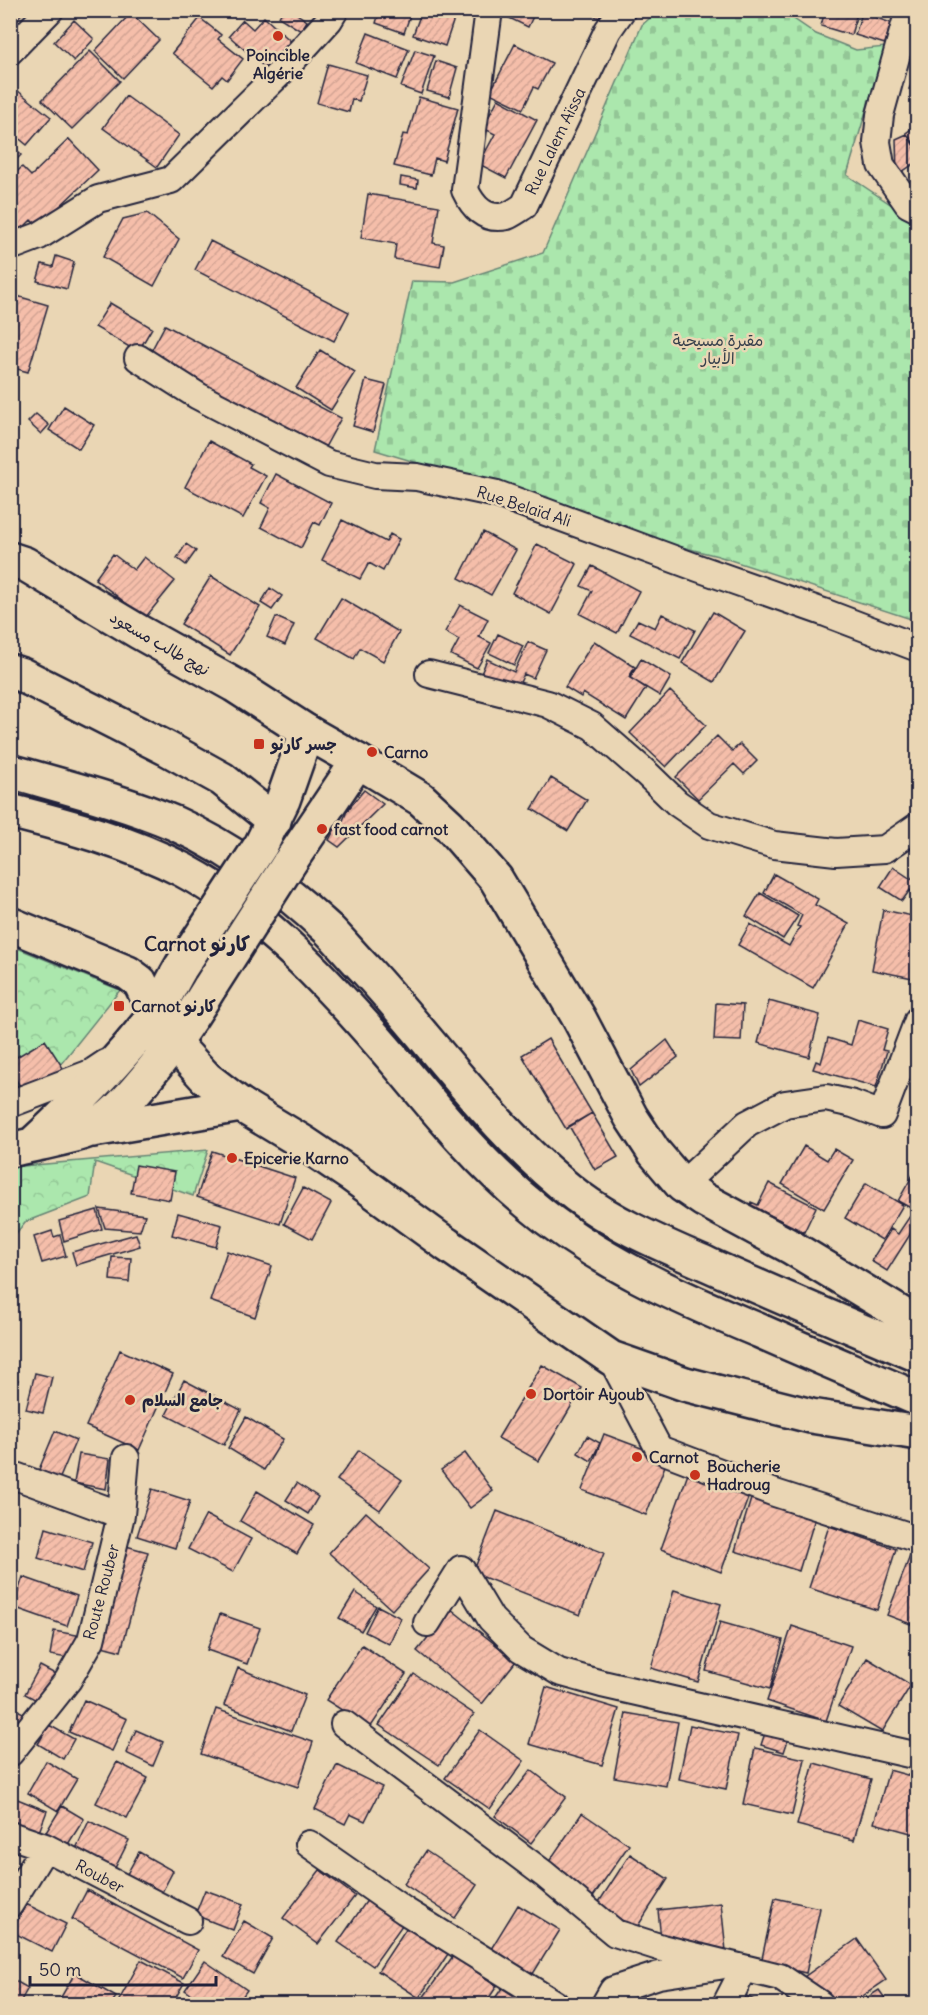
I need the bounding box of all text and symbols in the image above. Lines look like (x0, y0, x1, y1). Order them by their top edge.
marker: Poincible Algérie (271, 29, 285, 43)
place label: Poincible Algérie (246, 45, 310, 84)
street label: Rue Lalem Aïssa (520, 84, 590, 198)
park label: مقبرة مسيحية الأبيار (673, 330, 763, 368)
street label: Rue Belaïd Ali (474, 481, 574, 531)
street label: نهج طالب مسعود (106, 606, 213, 680)
place label: جسر كارنو (270, 734, 337, 755)
marker: جسر كارنو (252, 737, 266, 751)
place label: Carno (384, 742, 428, 762)
marker: Carno (365, 745, 379, 759)
place label: fast food carnot (334, 819, 449, 839)
marker: fast food carnot (315, 822, 329, 836)
district label: Carnot كارنو (144, 931, 250, 957)
place label: Carnot كارنو (131, 996, 216, 1017)
marker: Carnot كارنو (112, 999, 126, 1013)
place label: Epicerie Karno (244, 1148, 349, 1169)
marker: Epicerie Karno (225, 1151, 239, 1165)
place label: Dortoir Ayoub (543, 1384, 645, 1405)
marker: Dortoir Ayoub (524, 1387, 538, 1401)
place label: جامع السلام (142, 1390, 223, 1413)
marker: جامع السلام (123, 1393, 137, 1407)
place label: Carnot (649, 1447, 699, 1467)
marker: Carnot (630, 1450, 644, 1464)
place label: Boucherie Hadroug (707, 1456, 781, 1495)
marker: Boucherie Hadroug (688, 1468, 702, 1482)
street label: Route Rouber (79, 1541, 124, 1642)
street label: Rouber (72, 1855, 128, 1897)
scale bar (30, 1949, 216, 1987)
text: 50 m (39, 1958, 81, 1981)

